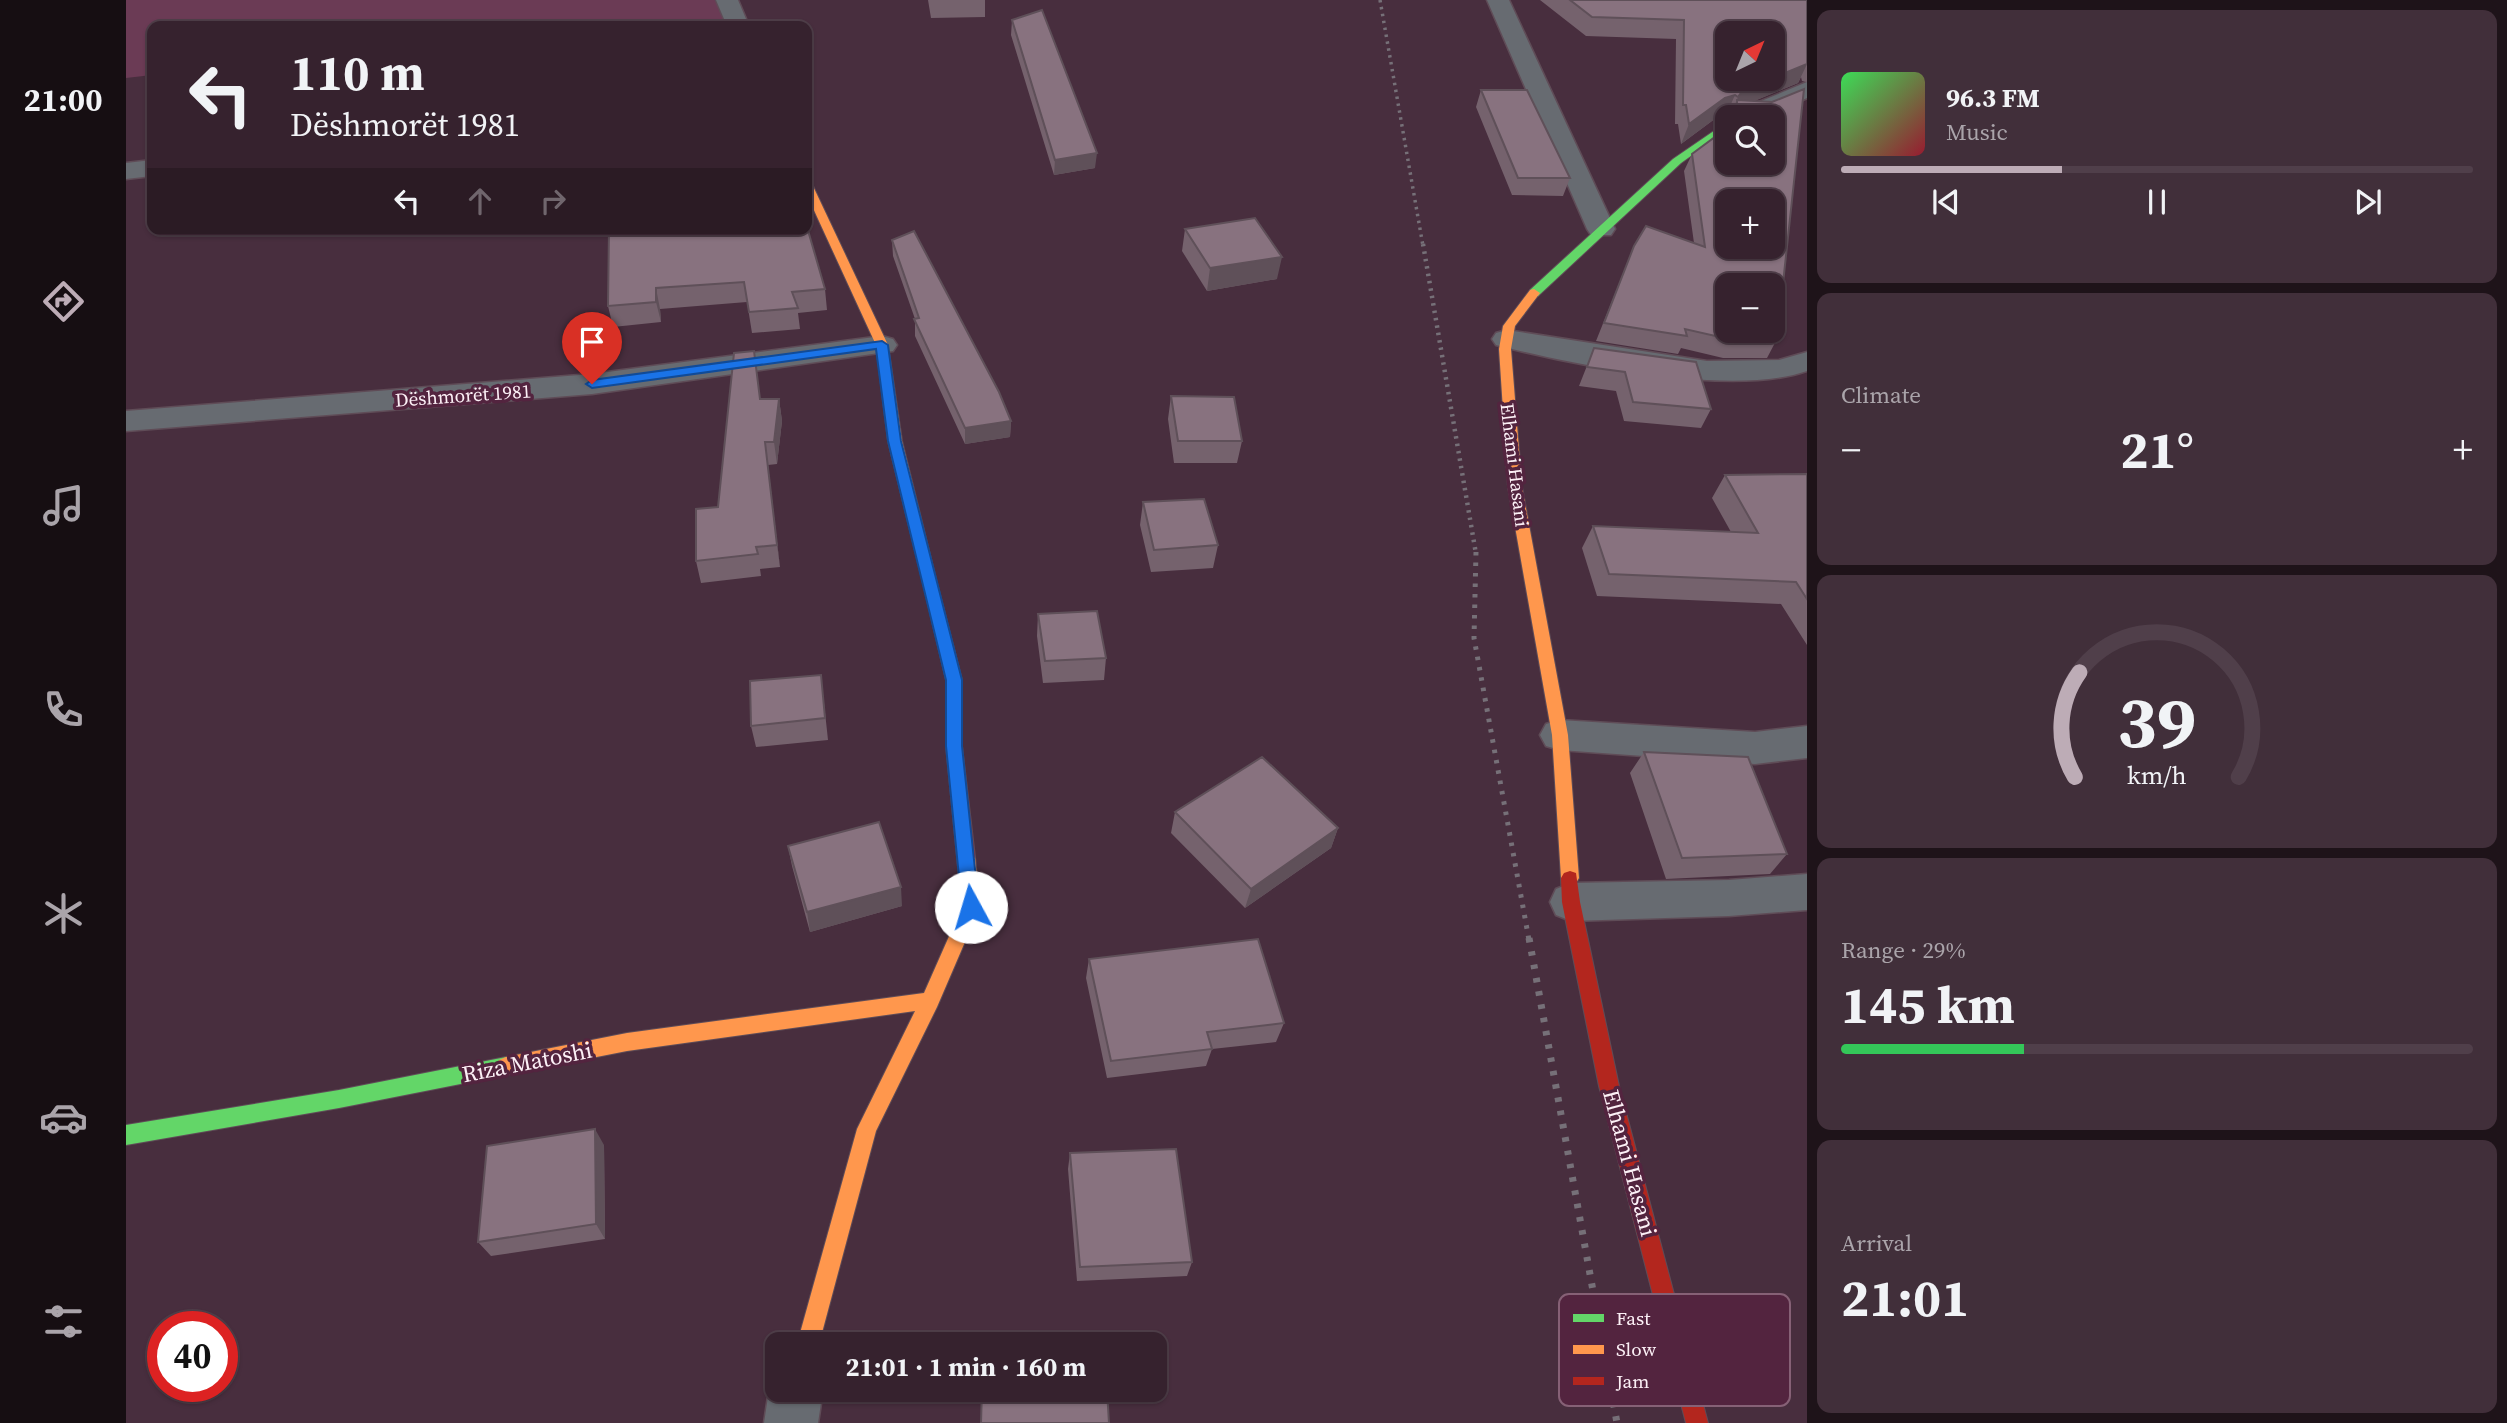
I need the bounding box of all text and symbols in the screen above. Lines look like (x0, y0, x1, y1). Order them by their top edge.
north arrow (1715, 21, 1785, 91)
map controls (1715, 21, 1785, 343)
text: 110 m (290, 39, 425, 106)
icon: left (175, 49, 266, 140)
text: 21:00 (24, 78, 102, 122)
text: 96.3 FM (1946, 80, 2040, 116)
text: Dëshmorët 1981 (290, 103, 520, 147)
button: search (1715, 105, 1785, 175)
text: Music (1946, 116, 2008, 148)
icon: left (388, 182, 426, 220)
icon: ahead (461, 182, 499, 220)
icon: right (534, 182, 572, 220)
icon: previous (1927, 183, 1965, 221)
icon: pause (2138, 183, 2176, 221)
icon: next (2349, 183, 2387, 221)
button: + (1715, 189, 1785, 259)
button: − (1715, 273, 1785, 343)
icon: directions (39, 277, 88, 326)
pin (562, 312, 622, 384)
icon: arrive (573, 323, 611, 361)
street label: Dëshmorët 1981 (394, 377, 532, 413)
text: Climate (1841, 379, 1921, 411)
street label: Elhami Hasani (1495, 402, 1536, 529)
text: 21° (2120, 414, 2194, 485)
text: − (1841, 424, 1861, 476)
text: + (2453, 424, 2473, 476)
icon: music (39, 481, 88, 530)
text: 39 (2118, 673, 2196, 772)
icon: phone (39, 685, 88, 734)
text: km/h (2127, 758, 2187, 792)
position arrow (934, 870, 1008, 944)
icon: climate (39, 889, 88, 938)
text: Range · 29% (1841, 934, 1966, 966)
text: 145 km (1841, 969, 2015, 1040)
street label: Riza Matoshi (459, 1034, 595, 1090)
street label: Elhami Hasani (1595, 1086, 1665, 1240)
icon: car (39, 1093, 88, 1142)
text: Arrival (1841, 1227, 1912, 1259)
text: 21:01 (1841, 1262, 1969, 1333)
legend (1559, 1294, 1790, 1406)
icon: filters (39, 1297, 88, 1346)
text: Fast (1616, 1305, 1651, 1331)
speed limit sign: 40 (147, 1311, 238, 1402)
text: Slow (1616, 1336, 1657, 1362)
text: 21:01 · 1 min · 160 m (846, 1349, 1086, 1385)
text: Jam (1615, 1368, 1649, 1394)

